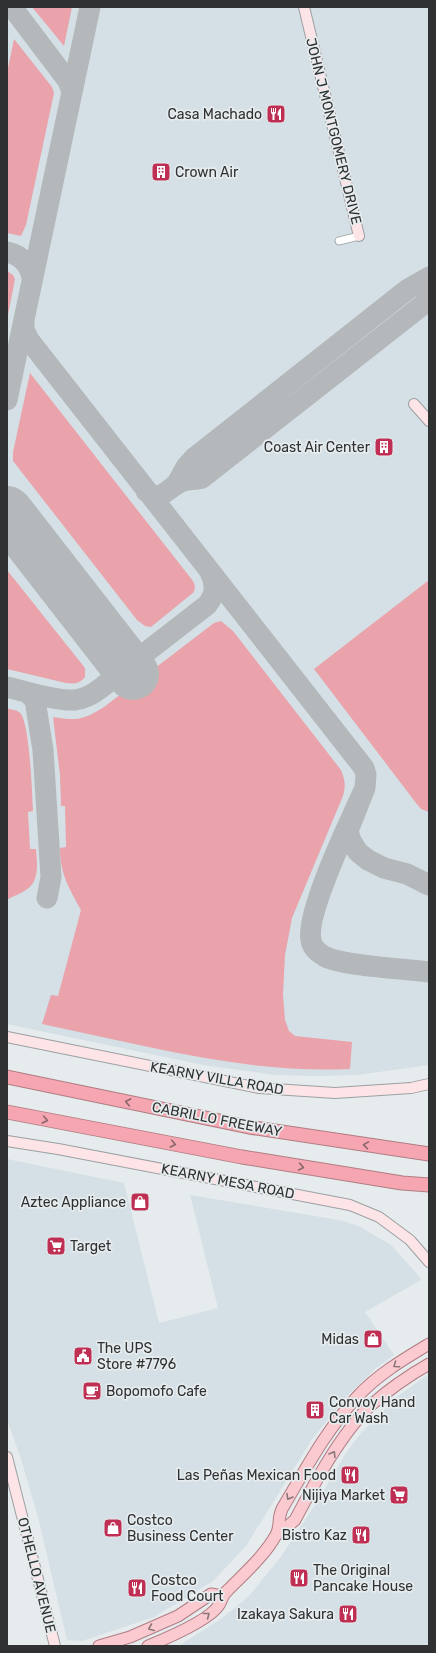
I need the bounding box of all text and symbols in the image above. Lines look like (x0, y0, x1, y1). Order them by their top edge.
street label: JOHN J MONTGOMERY DRIVE (302, 36, 365, 226)
restaurant icon: Casa Machado (265, 103, 287, 125)
place label: Casa Machado (167, 106, 262, 123)
building icon: Crown Air (150, 161, 172, 183)
place label: Crown Air (175, 164, 239, 181)
building icon: Coast Air Center (373, 436, 395, 458)
place label: Coast Air Center (264, 439, 371, 456)
street label: KEARNY VILLA ROAD (149, 1058, 285, 1099)
one-way arrow (124, 1098, 131, 1107)
street label: CABRILLO FREEWAY (150, 1099, 283, 1140)
one-way arrow (42, 1115, 48, 1123)
one-way arrow (170, 1139, 176, 1147)
one-way arrow (363, 1141, 369, 1150)
street label: KEARNY MESA ROAD (160, 1160, 296, 1203)
one-way arrow (298, 1162, 304, 1171)
shop icon: Aztec Appliance (129, 1191, 151, 1213)
place label: Aztec Appliance (21, 1194, 126, 1211)
supermarket icon: Target (45, 1235, 67, 1257)
place label: Target (70, 1238, 112, 1255)
shop icon: Midas (362, 1328, 384, 1350)
place label: Midas (321, 1331, 359, 1348)
place label: The UPS Store #7796 (97, 1340, 176, 1373)
public building icon: The UPS Store #7796 (72, 1345, 94, 1367)
one-way arrow (393, 1360, 400, 1368)
cafe icon: Bopomofo Cafe (81, 1380, 103, 1402)
place label: Bopomofo Cafe (106, 1383, 207, 1400)
place label: Convoy Hand Car Wash (329, 1394, 415, 1427)
building icon: Convoy Hand Car Wash (304, 1399, 326, 1421)
one-way arrow (328, 1451, 336, 1458)
restaurant icon: Las Peñas Mexican Food (339, 1464, 361, 1486)
place label: Las Peñas Mexican Food (177, 1467, 336, 1484)
supermarket icon: Nijiya Market (388, 1484, 410, 1506)
place label: Nijiya Market (302, 1487, 386, 1504)
one-way arrow (286, 1493, 293, 1500)
place label: Costco Business Center (127, 1512, 234, 1545)
street label: OTHELLO AVENUE (14, 1516, 59, 1635)
shop icon: Costco Business Center (102, 1517, 124, 1539)
restaurant icon: Bistro Kaz (350, 1524, 372, 1546)
place label: Bistro Kaz (282, 1527, 347, 1544)
place label: The Original Pancake House (313, 1562, 413, 1595)
restaurant icon: The Original Pancake House (288, 1567, 310, 1589)
place label: Costco Food Court (151, 1572, 224, 1605)
restaurant icon: Costco Food Court (126, 1577, 148, 1599)
restaurant icon: Izakaya Sakura (337, 1603, 359, 1625)
place label: Izakaya Sakura (237, 1606, 334, 1623)
one-way arrow (203, 1612, 210, 1620)
one-way arrow (147, 1623, 155, 1631)

